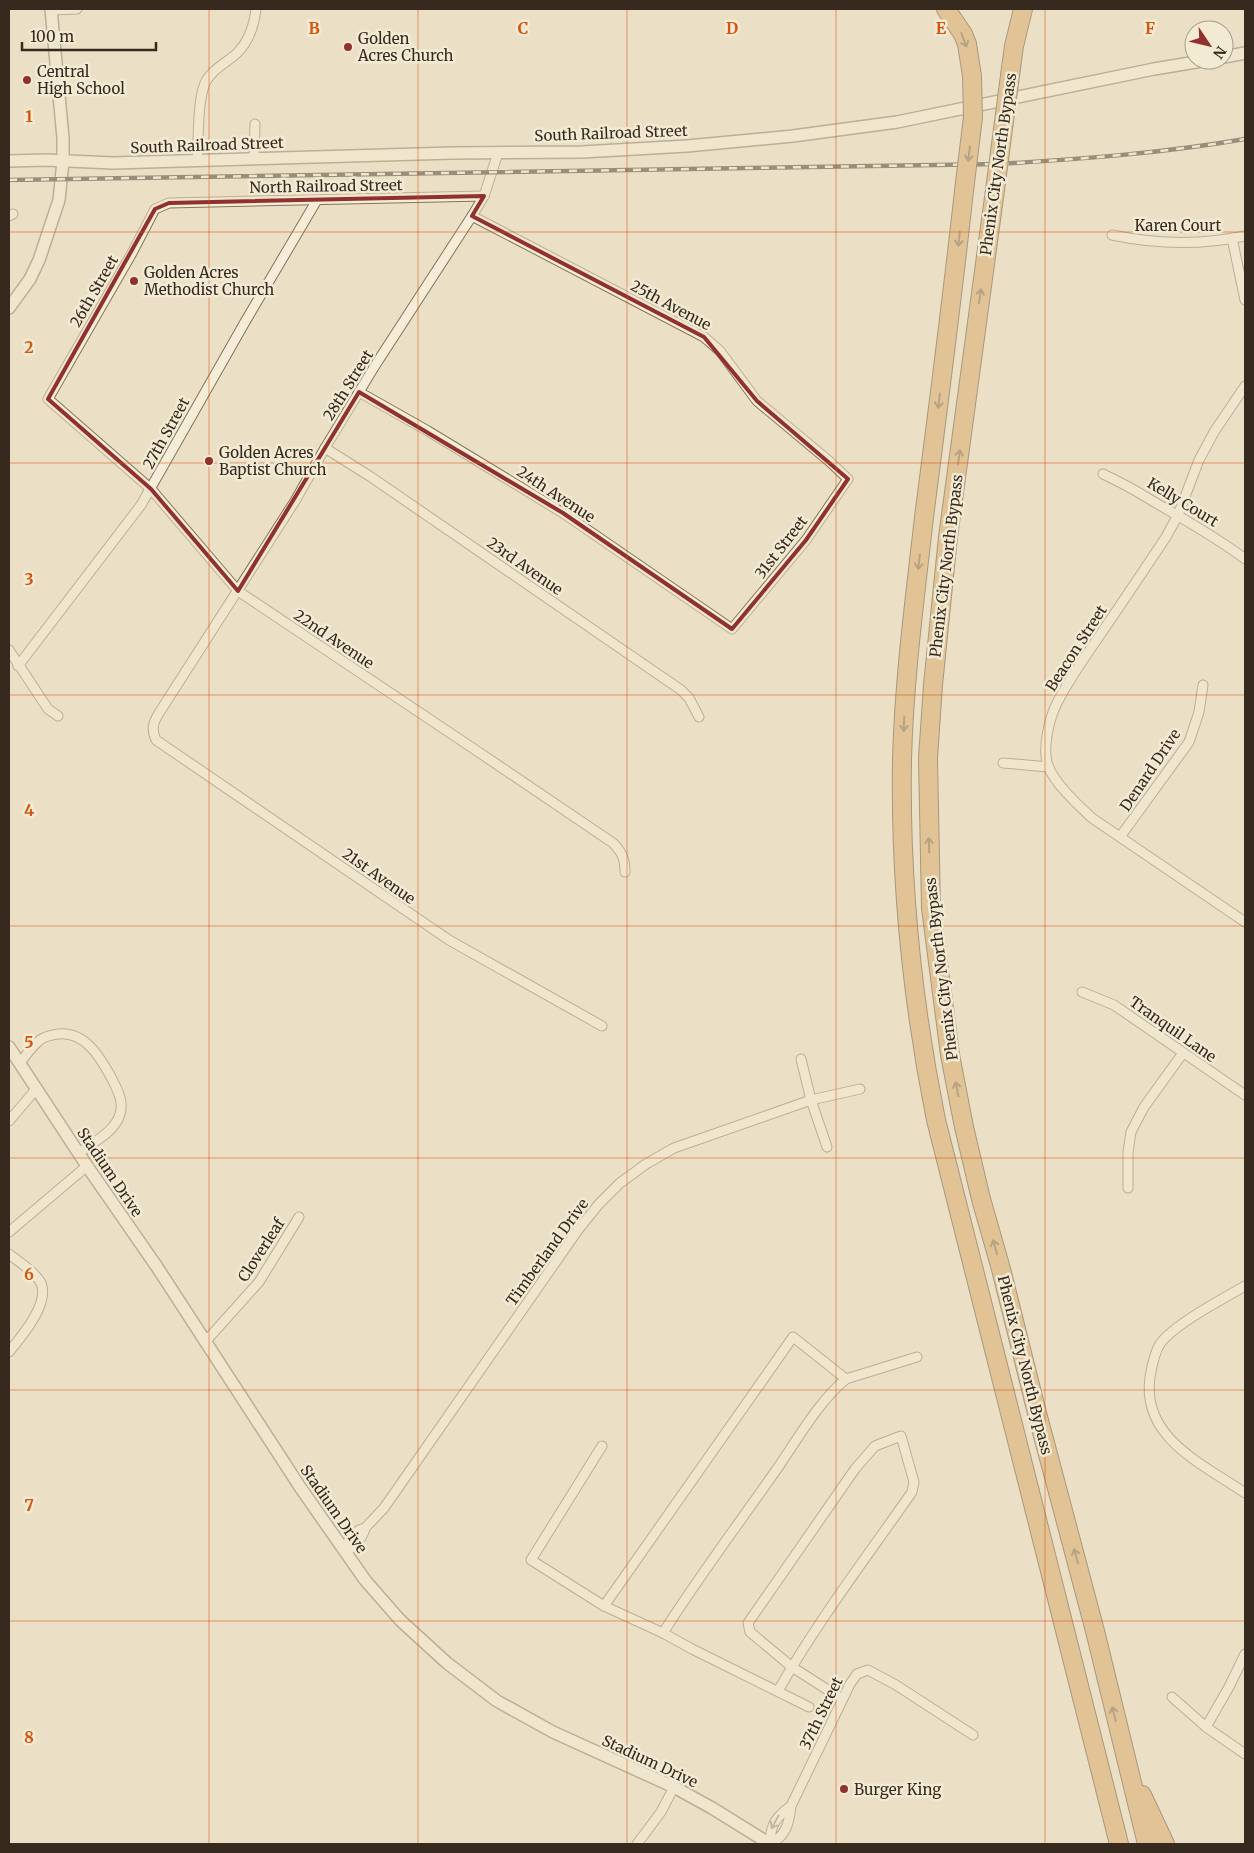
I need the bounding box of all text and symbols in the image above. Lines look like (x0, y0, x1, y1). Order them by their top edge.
text: B (308, 18, 320, 38)
text: C (518, 18, 528, 38)
text: D (726, 18, 738, 38)
text: E (936, 18, 947, 38)
text: F (1145, 18, 1155, 38)
scale bar (22, 20, 156, 52)
north arrow (1184, 20, 1234, 70)
text: 100 m (30, 27, 74, 46)
place label: Golden Acres Church (357, 29, 454, 65)
one-way arrow (960, 32, 969, 47)
marker: Golden Acres Church (342, 41, 354, 53)
text: N (1209, 43, 1230, 62)
place label: Central High School (37, 62, 125, 98)
street label: Phenix City North Bypass (976, 72, 1020, 256)
marker: Central High School (21, 74, 33, 86)
text: 1 (25, 106, 33, 126)
street label: South Railroad Street (534, 121, 688, 145)
street label: South Railroad Street (130, 133, 284, 157)
one-way arrow (964, 146, 974, 162)
street label: North Railroad Street (249, 175, 403, 197)
street label: Karen Court (1135, 216, 1222, 235)
one-way arrow (954, 231, 964, 247)
street label: 26th Street (66, 252, 122, 330)
place label: Golden Acres Methodist Church (144, 263, 274, 299)
marker: Golden Acres Methodist Church (128, 275, 140, 287)
street label: 25th Avenue (627, 276, 715, 334)
one-way arrow (976, 288, 986, 304)
text: 2 (24, 337, 34, 357)
street label: 28th Street (319, 346, 377, 424)
one-way arrow (934, 392, 944, 408)
street label: 27th Street (139, 394, 193, 472)
place label: Golden Acres Baptist Church (219, 443, 326, 479)
one-way arrow (954, 450, 964, 466)
marker: Golden Acres Baptist Church (203, 455, 215, 467)
street label: 24th Avenue (513, 462, 599, 526)
street label: Phenix City North Bypass (925, 473, 967, 659)
street label: Kelly Court (1144, 473, 1222, 531)
street label: 31st Street (751, 512, 811, 582)
street label: 23rd Avenue (483, 533, 567, 599)
one-way arrow (914, 554, 924, 570)
text: 3 (24, 569, 34, 589)
street label: Beacon Street (1041, 601, 1111, 695)
street label: 22nd Avenue (290, 605, 378, 673)
one-way arrow (899, 715, 908, 731)
street label: Denard Drive (1115, 725, 1185, 815)
text: 4 (24, 800, 34, 820)
one-way arrow (924, 838, 933, 854)
street label: 21st Avenue (339, 844, 419, 908)
street label: Phenix City North Bypass (920, 876, 962, 1062)
street label: Tranquil Lane (1126, 992, 1220, 1066)
text: 5 (24, 1032, 34, 1052)
one-way arrow (951, 1081, 961, 1097)
street label: Stadium Drive (73, 1124, 147, 1220)
street label: Timberland Drive (502, 1195, 592, 1309)
street label: Cloverleaf (233, 1214, 289, 1285)
one-way arrow (989, 1239, 999, 1255)
text: 6 (24, 1264, 34, 1284)
street label: Phenix City North Bypass (994, 1273, 1056, 1457)
street label: Stadium Drive (297, 1461, 372, 1557)
text: 7 (24, 1495, 34, 1515)
one-way arrow (1071, 1549, 1080, 1565)
street label: 37th Street (795, 1673, 847, 1752)
one-way arrow (1109, 1707, 1118, 1723)
text: 8 (24, 1727, 34, 1747)
street label: Stadium Drive (599, 1731, 701, 1792)
place label: Burger King (854, 1780, 941, 1799)
marker: Burger King (838, 1783, 850, 1795)
one-way arrow (770, 1815, 780, 1830)

